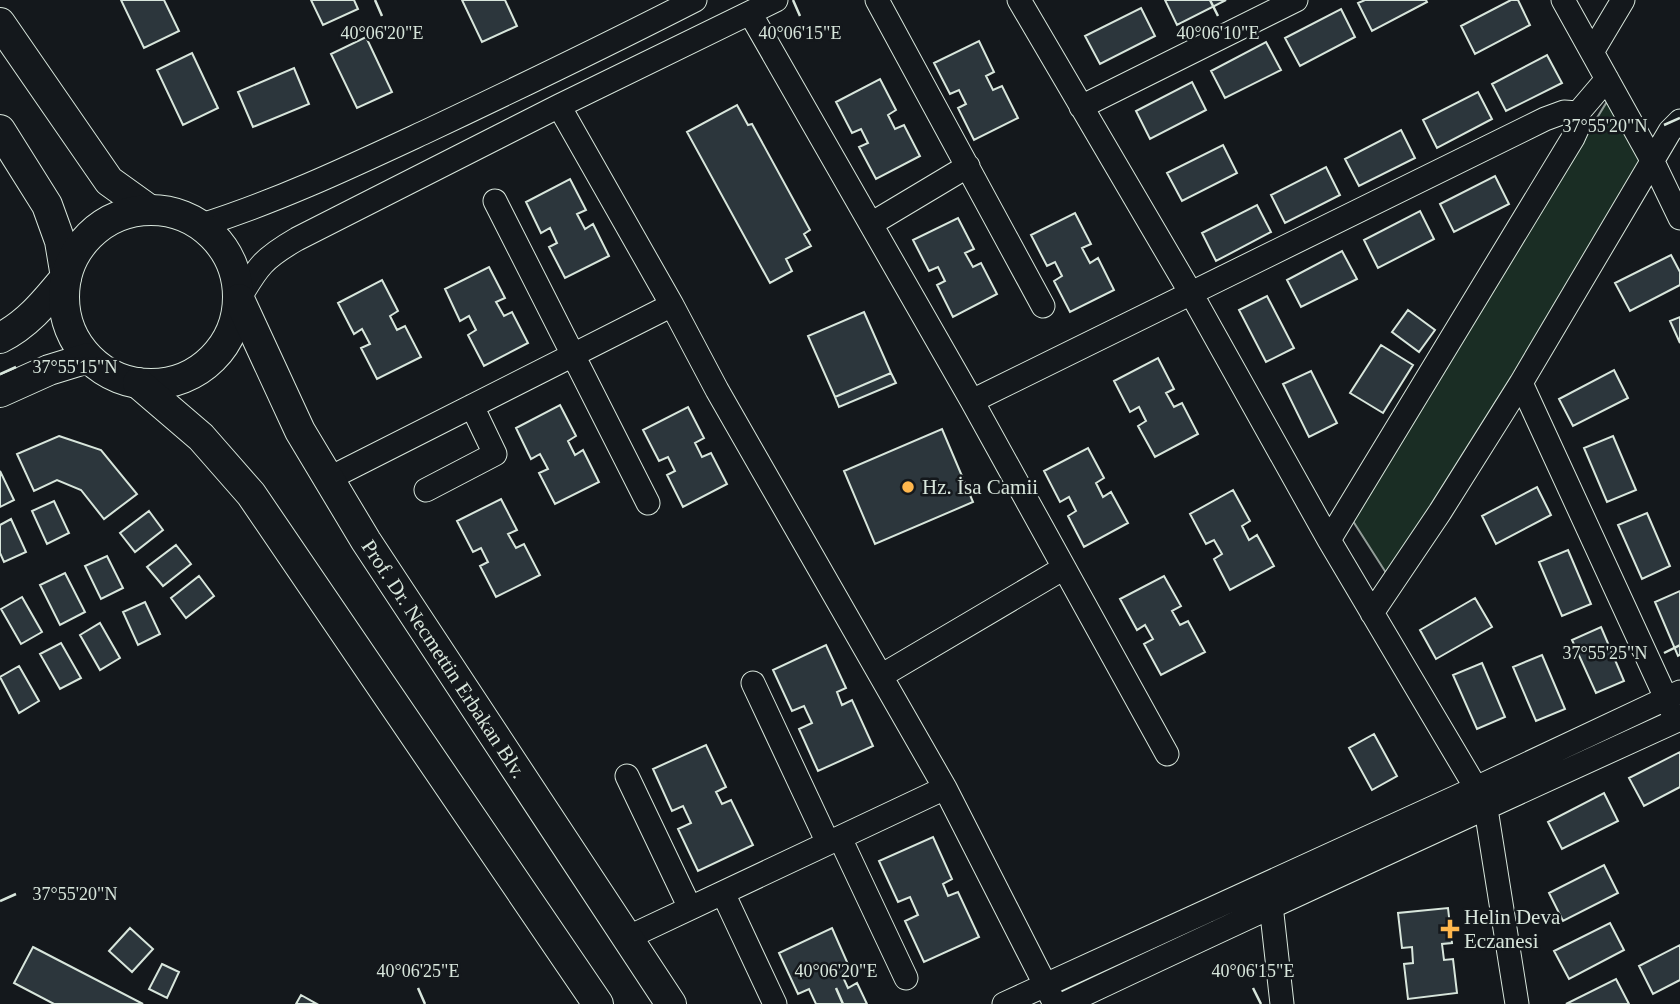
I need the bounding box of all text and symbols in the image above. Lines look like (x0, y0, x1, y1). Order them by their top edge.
text: 40°06'20"E (341, 23, 423, 43)
text: 40°06'15"E (759, 23, 841, 43)
text: 40°06'10"E (1177, 23, 1259, 43)
text: 37°55'20"N (1563, 116, 1647, 136)
text: 37°55'15"N (33, 357, 117, 377)
place label: Hz. İsa Camii (922, 475, 1038, 499)
marker: Hz. İsa Camii (900, 479, 916, 495)
street label: Prof. Dr. Necmettin Erbakan Blv. (357, 535, 531, 783)
text: 37°55'25"N (1563, 643, 1647, 663)
text: 37°55'20"N (33, 884, 117, 904)
place label: Helin Deva Eczanesi (1464, 905, 1561, 953)
marker: Helin Deva Eczanesi (1442, 921, 1458, 937)
text: 40°06'25"E (377, 961, 459, 981)
text: 40°06'20"E (795, 961, 877, 981)
text: 40°06'15"E (1212, 961, 1294, 981)

